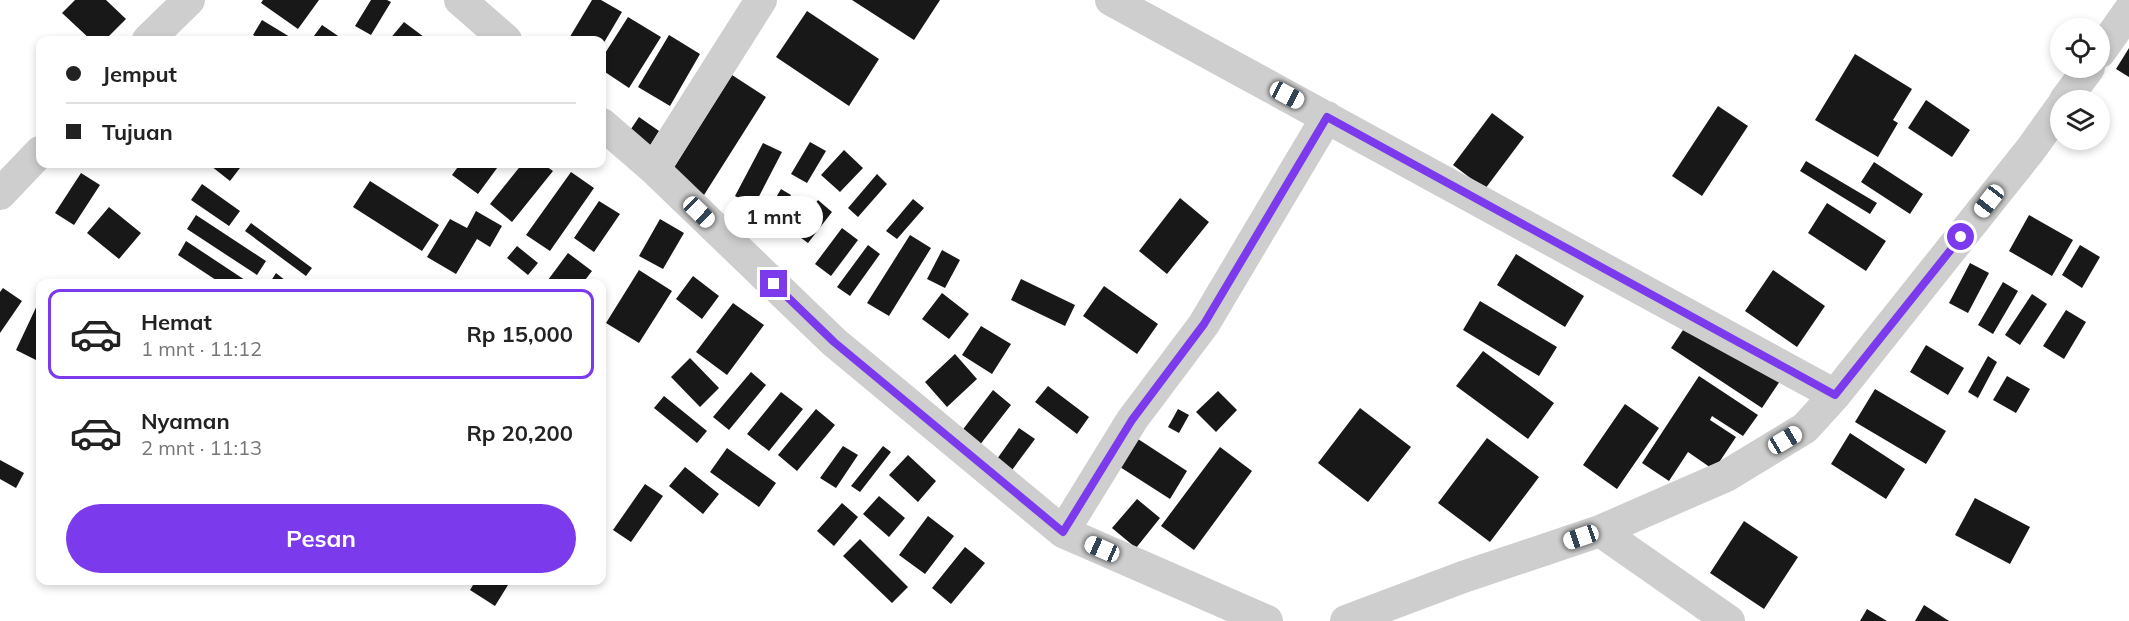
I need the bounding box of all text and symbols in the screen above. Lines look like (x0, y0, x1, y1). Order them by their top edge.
map controls (2050, 18, 2110, 150)
button: locate (2050, 18, 2110, 78)
text: Jemput (102, 60, 177, 88)
car (1267, 79, 1307, 111)
button: layers (2050, 90, 2110, 150)
text: Tujuan (102, 118, 173, 146)
car (1971, 181, 2007, 221)
car (680, 193, 718, 231)
callout: 1 mnt (724, 197, 824, 239)
text: 1 mnt (746, 204, 801, 229)
route start (1947, 223, 1974, 250)
route end (760, 270, 787, 297)
icon: car (69, 307, 123, 361)
text: Hemat (141, 308, 212, 336)
text: Rp 15,000 (466, 320, 573, 348)
text: 1 mnt · 11:12 (141, 336, 262, 361)
icon: car (69, 406, 123, 460)
text: Nyaman (141, 407, 230, 435)
text: Rp 20,200 (466, 419, 573, 447)
car (1765, 423, 1805, 457)
text: 2 mnt · 11:13 (141, 435, 262, 460)
button: Pesan (66, 504, 576, 573)
car (1561, 523, 1601, 551)
car (1082, 533, 1122, 565)

